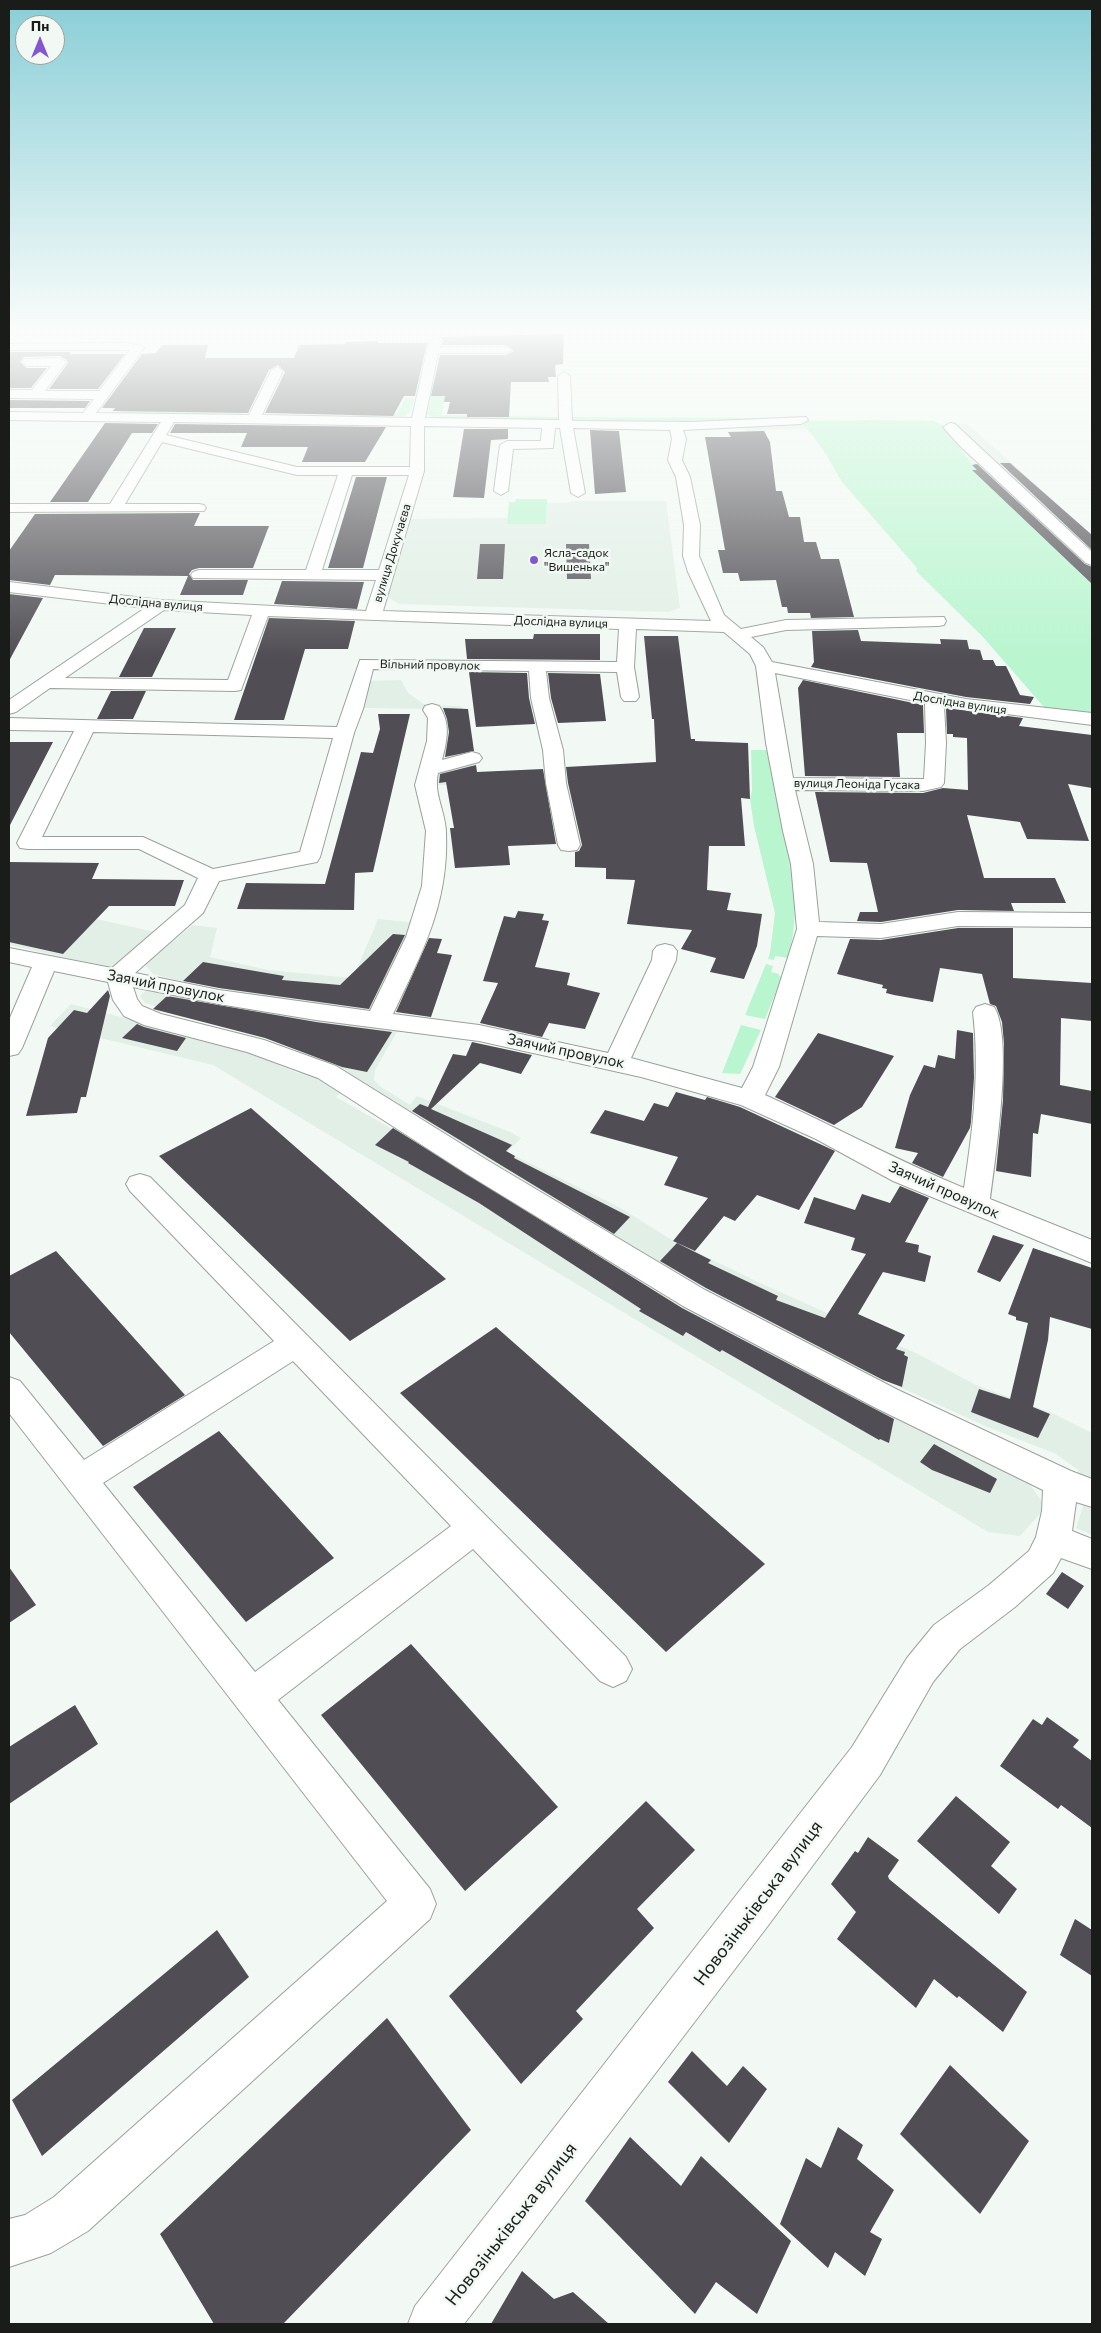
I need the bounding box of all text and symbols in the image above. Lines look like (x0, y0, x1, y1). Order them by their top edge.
north arrow (15, 15, 65, 65)
text: Пн (31, 17, 49, 34)
street label: вулиця Докучаєва (370, 502, 414, 604)
place label: Ясла-садок "Вишенька" (544, 546, 609, 574)
marker: Ясла-садок "Вишенька" (528, 554, 540, 566)
street label: Дослідна вулиця (108, 592, 204, 614)
street label: Дослідна вулиця (514, 613, 608, 631)
street label: Вільний провулок (380, 657, 480, 673)
street label: Дослідна вулиця (912, 689, 1008, 717)
street label: вулиця Леоніда Гусака (794, 776, 920, 792)
street label: Заячий провулок (106, 966, 226, 1006)
street label: Заячий провулок (506, 1030, 626, 1072)
street label: Заячий провулок (886, 1157, 1002, 1223)
street label: Новозіньківська вулиця (689, 1816, 827, 1990)
street label: Новозіньківська вулиця (441, 2138, 581, 2310)

